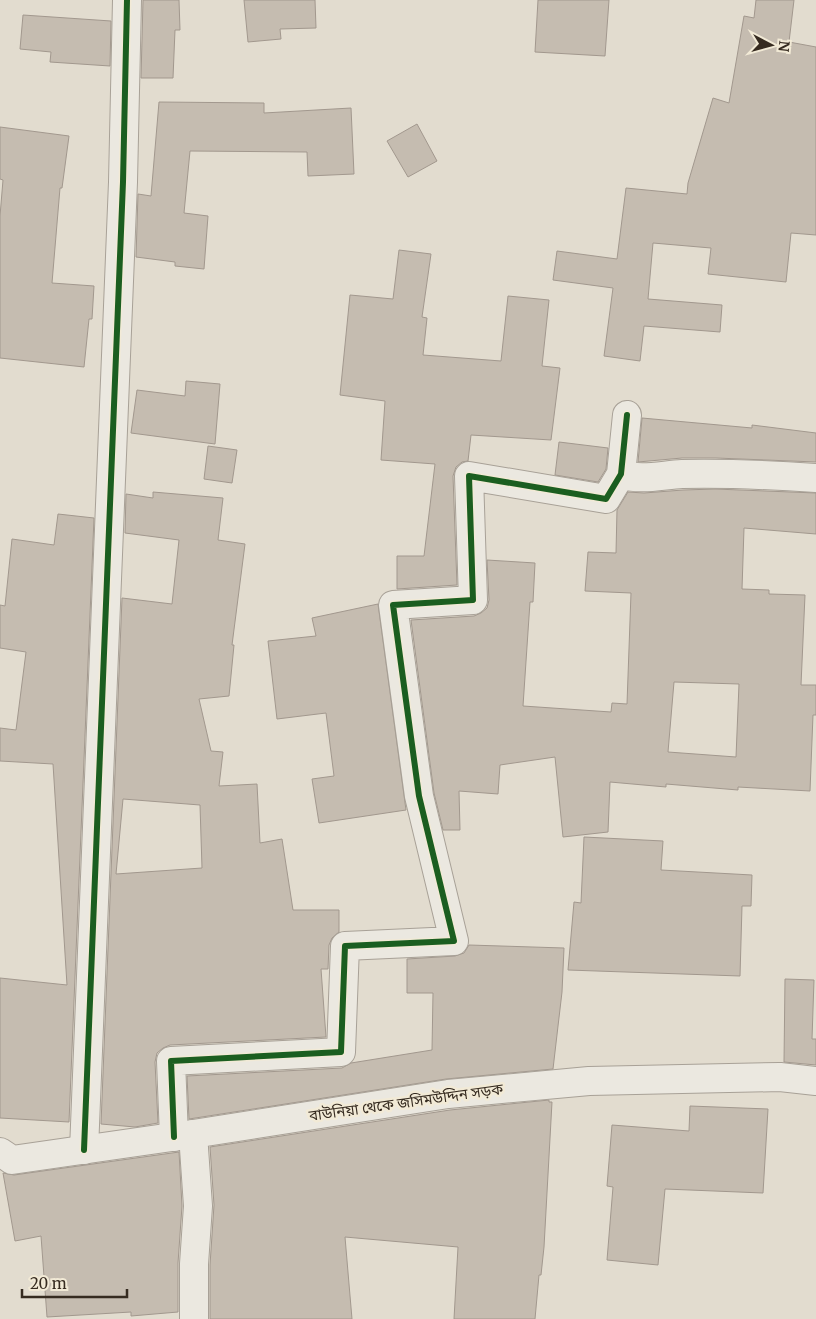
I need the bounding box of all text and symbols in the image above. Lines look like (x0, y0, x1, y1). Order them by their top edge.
north arrow (746, 20, 796, 70)
text: N (774, 40, 793, 53)
street label: বাউনিয়া থেকে জসিমউদ্দিন সড়ক (307, 1079, 505, 1125)
scale bar (22, 1266, 128, 1298)
text: 20 m (30, 1274, 67, 1293)

